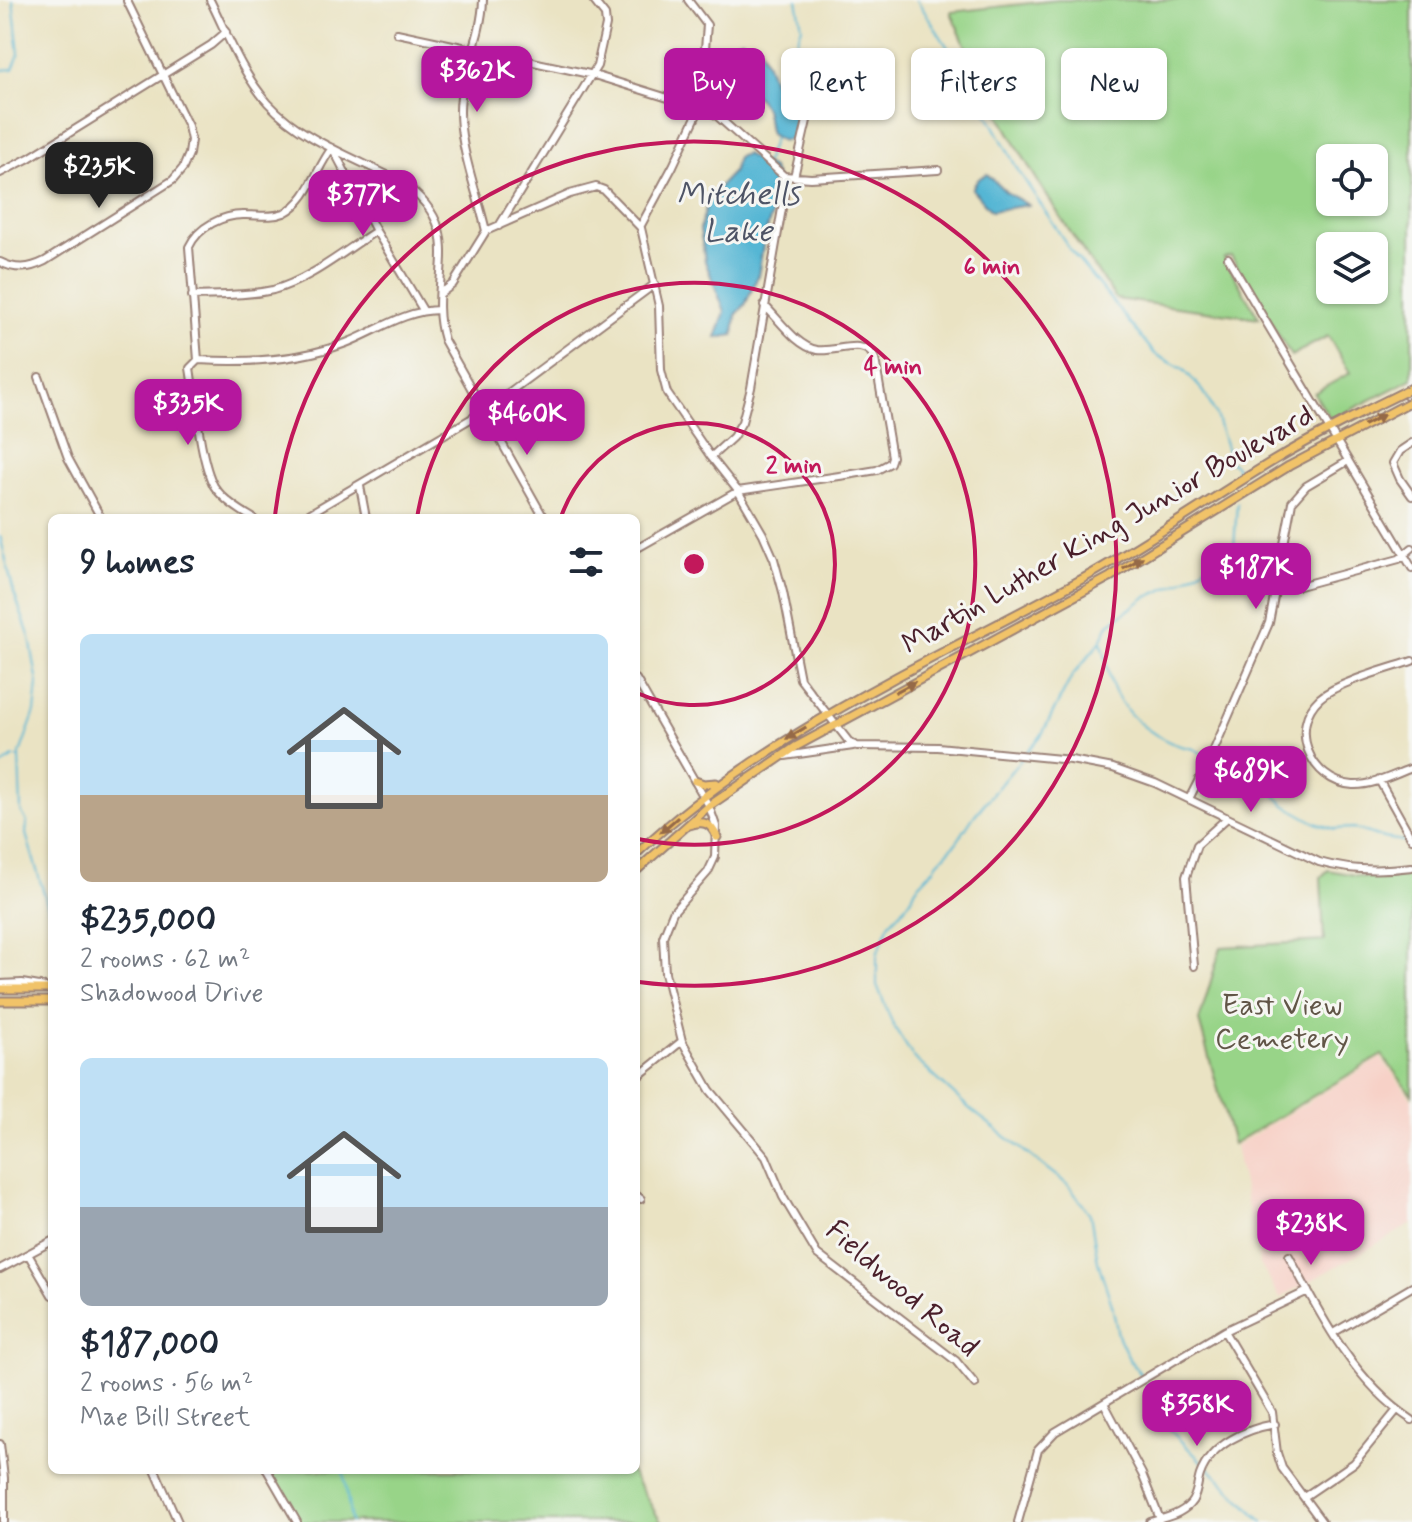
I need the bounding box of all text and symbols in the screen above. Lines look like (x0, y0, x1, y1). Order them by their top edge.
pin: $362K (421, 46, 533, 114)
chip: Buy (664, 48, 765, 120)
chip: Rent (781, 48, 895, 120)
chip: Filters (911, 48, 1045, 120)
chip: New (1061, 48, 1167, 120)
text: $362K (439, 55, 515, 89)
pin: $235K (43, 142, 155, 210)
map controls (1316, 144, 1388, 304)
button: locate (1316, 144, 1388, 216)
text: $235K (63, 151, 135, 185)
pin: $377K (307, 170, 419, 238)
water label: Mitchells Lake (677, 174, 802, 253)
text: $377K (327, 179, 399, 213)
button: layers (1316, 232, 1388, 304)
text: 6 min (964, 252, 1020, 283)
text: 4 min (864, 352, 922, 383)
pin: $335K (132, 379, 244, 447)
text: $335K (153, 388, 223, 422)
pin: $460K (471, 389, 583, 457)
street label: Martin Luther King Junior Boulevard (895, 396, 1321, 664)
text: $460K (488, 398, 566, 432)
one-way arrow (1362, 413, 1385, 427)
text: 2 min (766, 451, 822, 482)
text: 9 homes (80, 540, 195, 585)
icon: filters (564, 540, 608, 584)
pin: $187K (1200, 543, 1312, 611)
centre of rings (680, 550, 708, 578)
text: $187K (1219, 552, 1293, 586)
one-way arrow (1122, 556, 1144, 570)
one-way arrow (893, 681, 916, 694)
icon: home (272, 686, 416, 830)
one-way arrow (785, 726, 808, 740)
pin: $689K (1195, 746, 1307, 814)
text: $689K (1214, 755, 1288, 789)
one-way arrow (659, 815, 678, 833)
text: $235,000 (80, 898, 216, 943)
text: 2 rooms · 62 m² (80, 943, 250, 977)
text: Shadowood Drive (80, 977, 263, 1011)
park label: East View Cemetery (1215, 986, 1349, 1059)
icon: home (272, 1110, 416, 1254)
pin: $238K (1255, 1199, 1367, 1267)
text: $238K (1275, 1208, 1347, 1242)
street label: Fieldwood Road (817, 1212, 987, 1366)
text: $187,000 (80, 1322, 219, 1367)
text: 2 rooms · 56 m² (80, 1367, 253, 1401)
pin: $358K (1141, 1380, 1253, 1448)
text: $358K (1160, 1389, 1234, 1423)
text: Mae Bill Street (80, 1401, 250, 1435)

